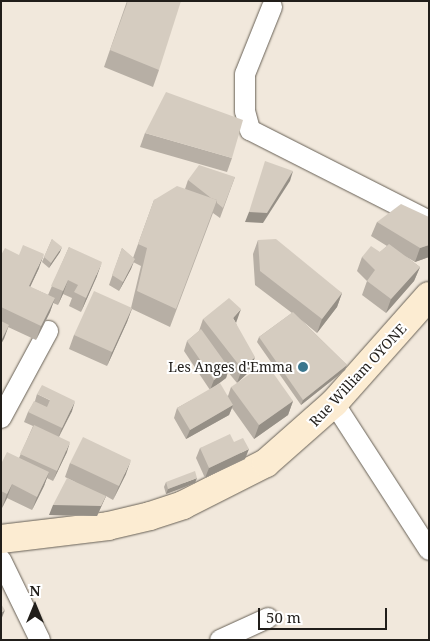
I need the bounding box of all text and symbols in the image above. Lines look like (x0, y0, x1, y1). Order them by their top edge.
street label: Rue William OYONE (306, 320, 410, 430)
place label: Les Anges d'Emma (168, 359, 293, 375)
marker: Les Anges d'Emma (297, 361, 309, 373)
north arrow (10, 581, 60, 631)
text: N (29, 581, 41, 600)
scale bar (260, 598, 389, 630)
text: 50 m (266, 607, 301, 627)

